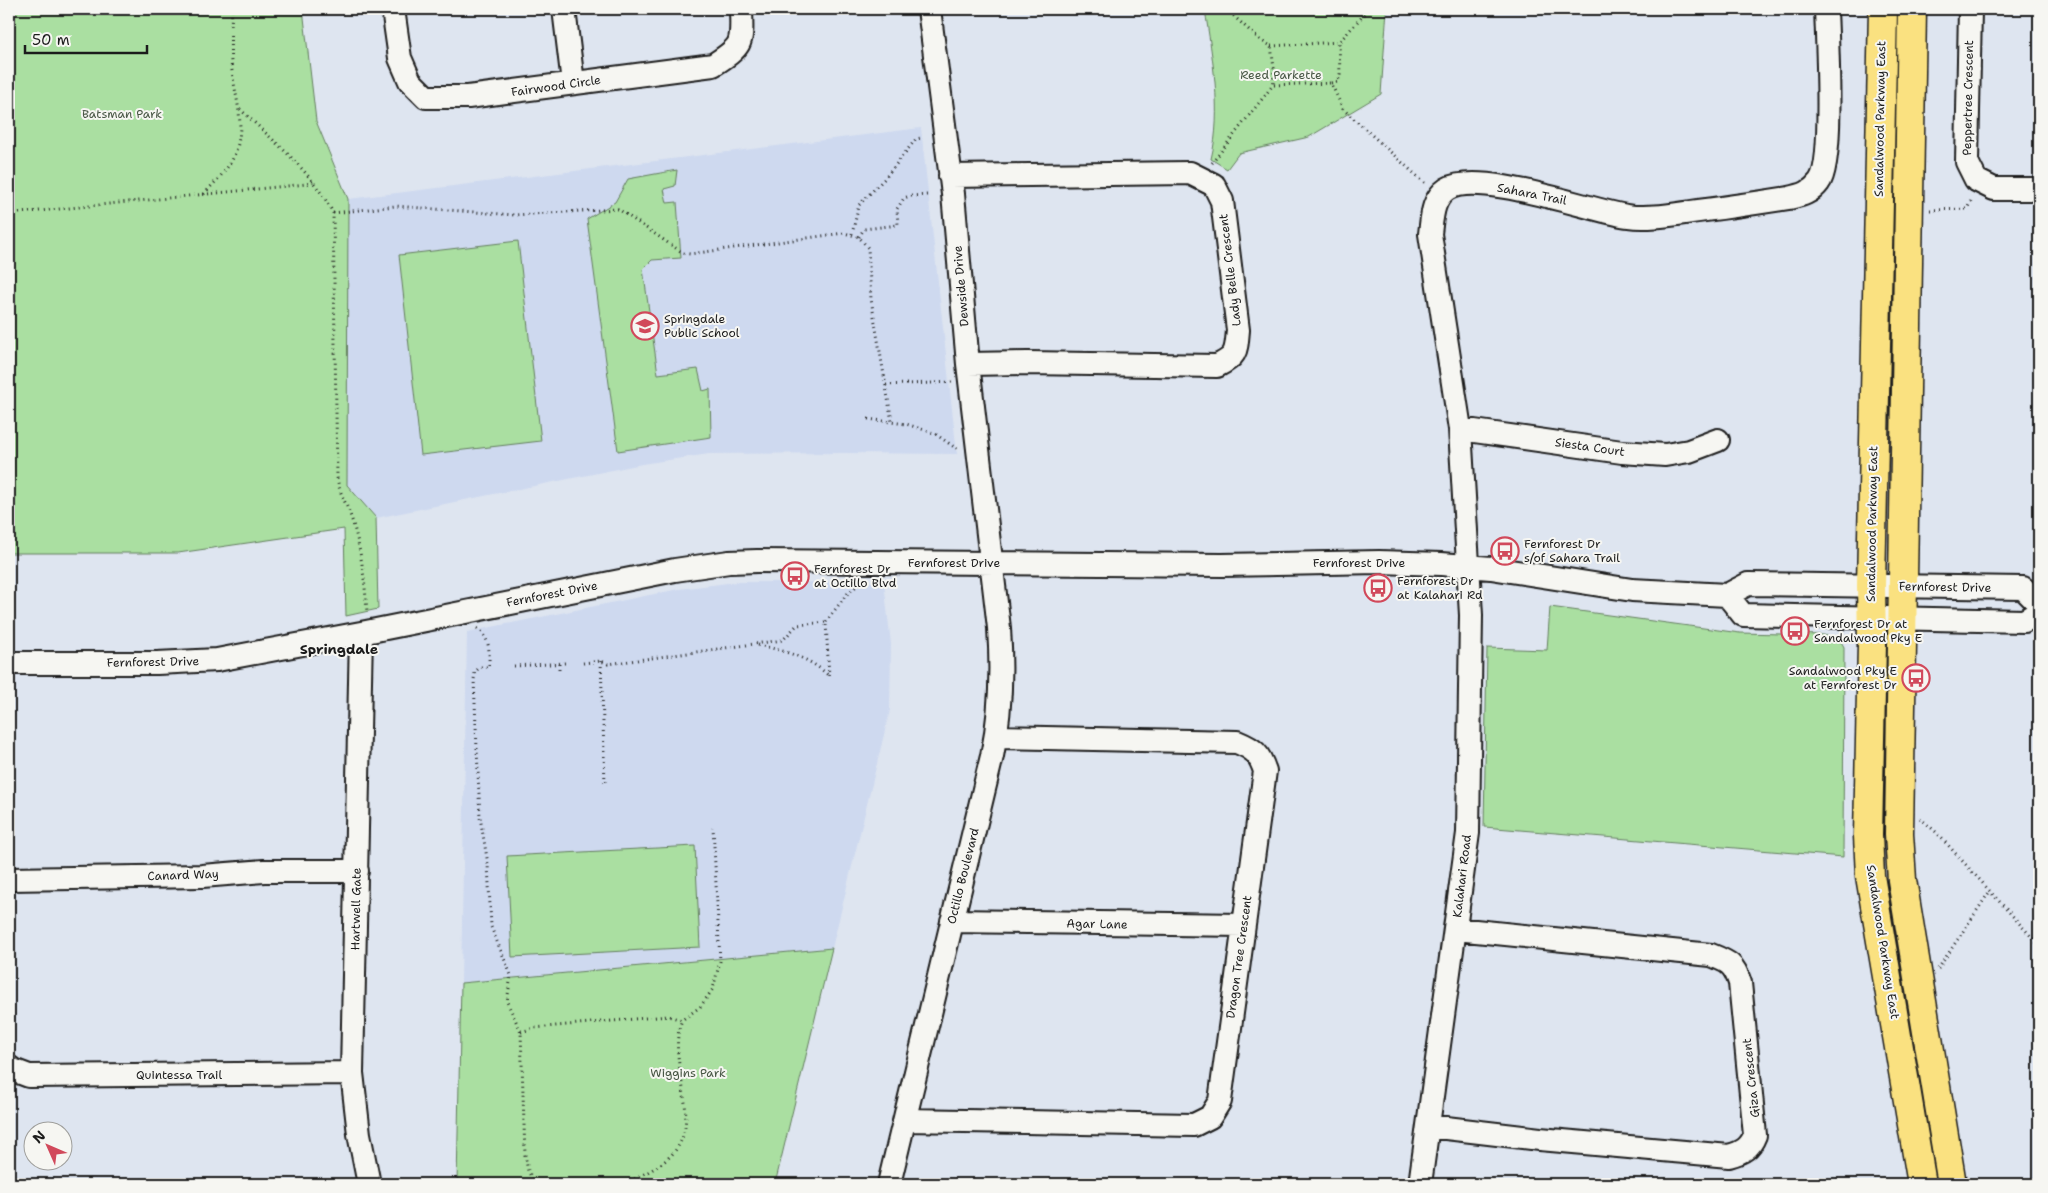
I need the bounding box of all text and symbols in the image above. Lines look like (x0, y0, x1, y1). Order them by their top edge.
scale bar (25, 22, 148, 54)
text: 50 m (32, 30, 70, 50)
street label: Peppertree Crescent (1959, 40, 1977, 156)
street label: Sandalwood Parkway East (1871, 41, 1889, 197)
park label: Reed Parkette (1240, 67, 1322, 83)
street label: Fairwood Circle (510, 72, 602, 100)
park label: Batsman Park (82, 106, 162, 122)
street label: Sahara Trail (1496, 179, 1569, 209)
street label: Lady Belle Crescent (1215, 213, 1245, 327)
street label: Dewside Drive (949, 245, 973, 327)
school or university icon: Springdale Public School (630, 311, 660, 341)
place label: Springdale Public School (664, 311, 740, 341)
street label: Siesta Court (1554, 434, 1626, 460)
street label: Sandalwood Parkway East (1863, 446, 1881, 602)
bus stop icon: Fernforest Dr s/of Sahara Trail (1490, 536, 1520, 566)
place label: Fernforest Dr s/of Sahara Trail (1524, 536, 1620, 566)
street label: Fernforest Drive (908, 555, 1000, 571)
street label: Fernforest Drive (1313, 555, 1405, 571)
bus stop icon: Fernforest Dr at Octillo Blvd (780, 561, 810, 591)
place label: Fernforest Dr at Octillo Blvd (814, 561, 897, 591)
bus stop icon: Fernforest Dr at Kalahari Rd (1363, 573, 1393, 603)
place label: Fernforest Dr at Kalahari Rd (1397, 573, 1483, 603)
street label: Fernforest Drive (505, 577, 599, 611)
street label: Fernforest Drive (1899, 578, 1992, 596)
bus stop icon: Fernforest Dr at Sandalwood Pky E (1780, 616, 1810, 646)
place label: Fernforest Dr at Sandalwood Pky E (1814, 616, 1922, 646)
district label: Springdale (300, 640, 378, 658)
street label: Fernforest Drive (107, 653, 200, 671)
place label: Sandalwood Pky E at Fernforest Dr (1789, 663, 1897, 693)
bus stop icon: Sandalwood Pky E at Fernforest Dr (1901, 663, 1931, 693)
street label: Octillo Boulevard (943, 826, 983, 926)
street label: Kalahari Road (1449, 833, 1475, 918)
street label: Sandalwood Parkway East (1863, 864, 1903, 1020)
street label: Canard Way (147, 866, 219, 884)
street label: Hartwell Gate (347, 867, 365, 951)
street label: Dragon Tree Crescent (1222, 894, 1256, 1020)
street label: Agar Lane (1066, 915, 1128, 933)
street label: Giza Crescent (1739, 1037, 1763, 1119)
park label: Wiggins Park (650, 1065, 726, 1081)
street label: Quintessa Trail (136, 1067, 222, 1083)
north arrow (22, 1120, 72, 1170)
text: N (29, 1127, 49, 1147)

